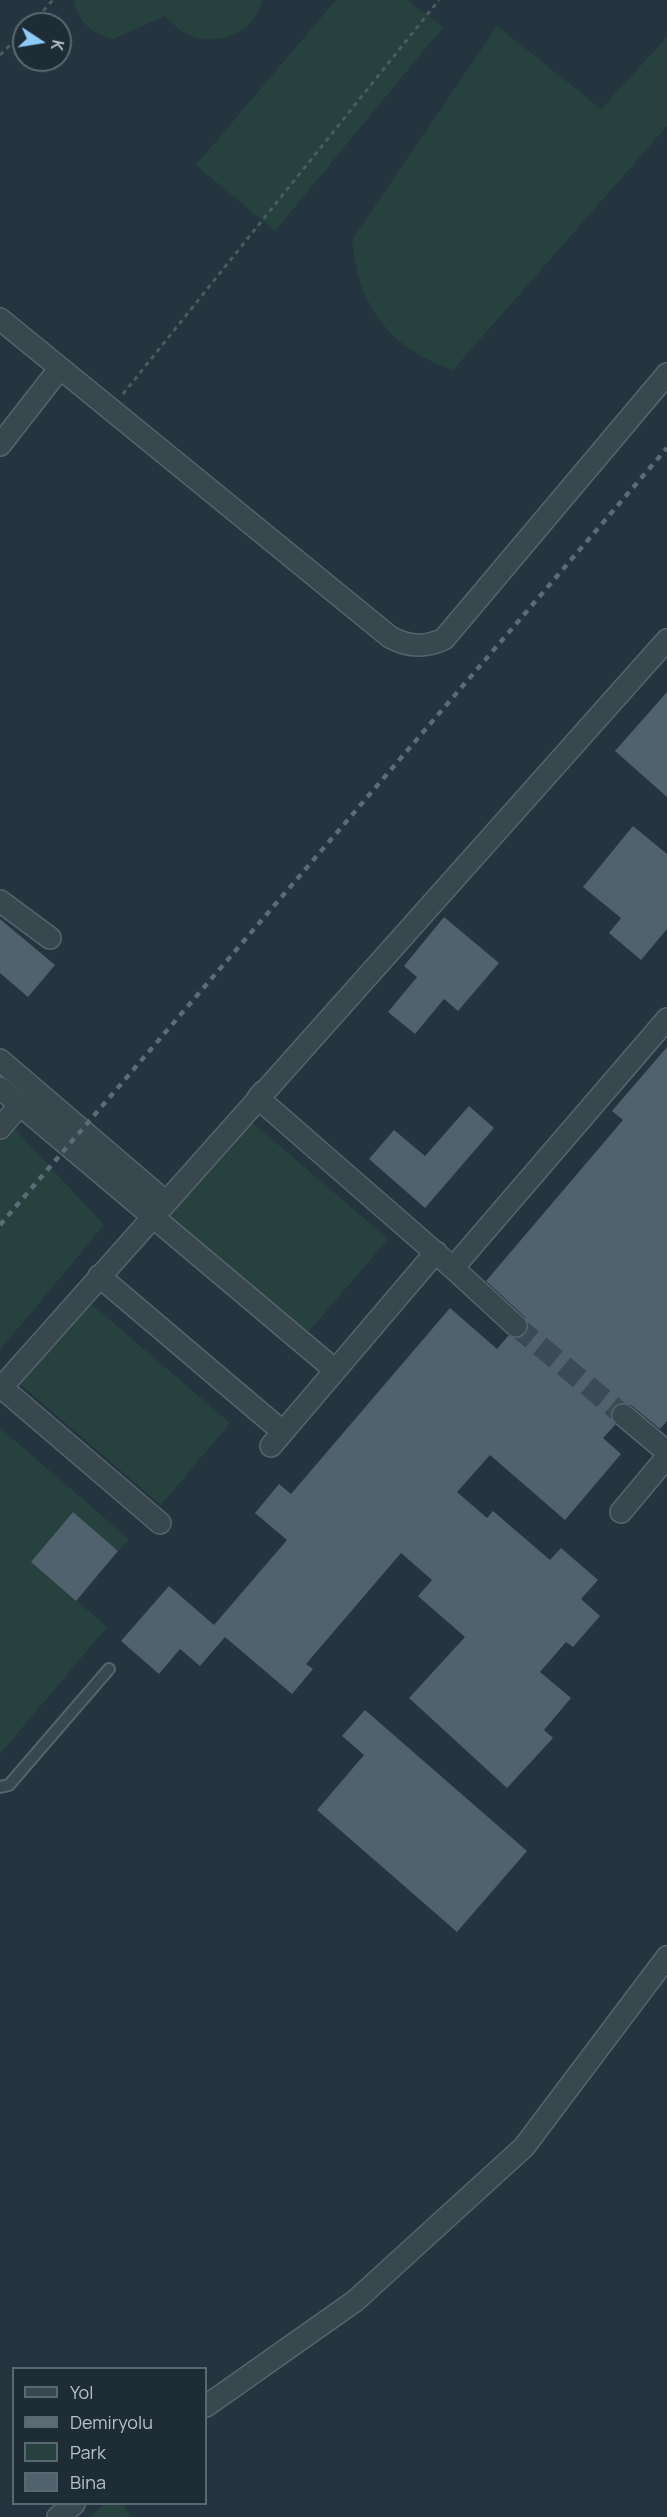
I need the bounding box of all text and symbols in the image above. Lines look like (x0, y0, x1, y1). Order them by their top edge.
north arrow (12, 12, 72, 72)
text: K (46, 38, 69, 53)
legend (12, 2367, 207, 2505)
text: Yol (70, 2380, 93, 2404)
text: Demiryolu (70, 2410, 153, 2434)
text: Park (70, 2440, 106, 2464)
text: Bina (70, 2470, 106, 2494)

